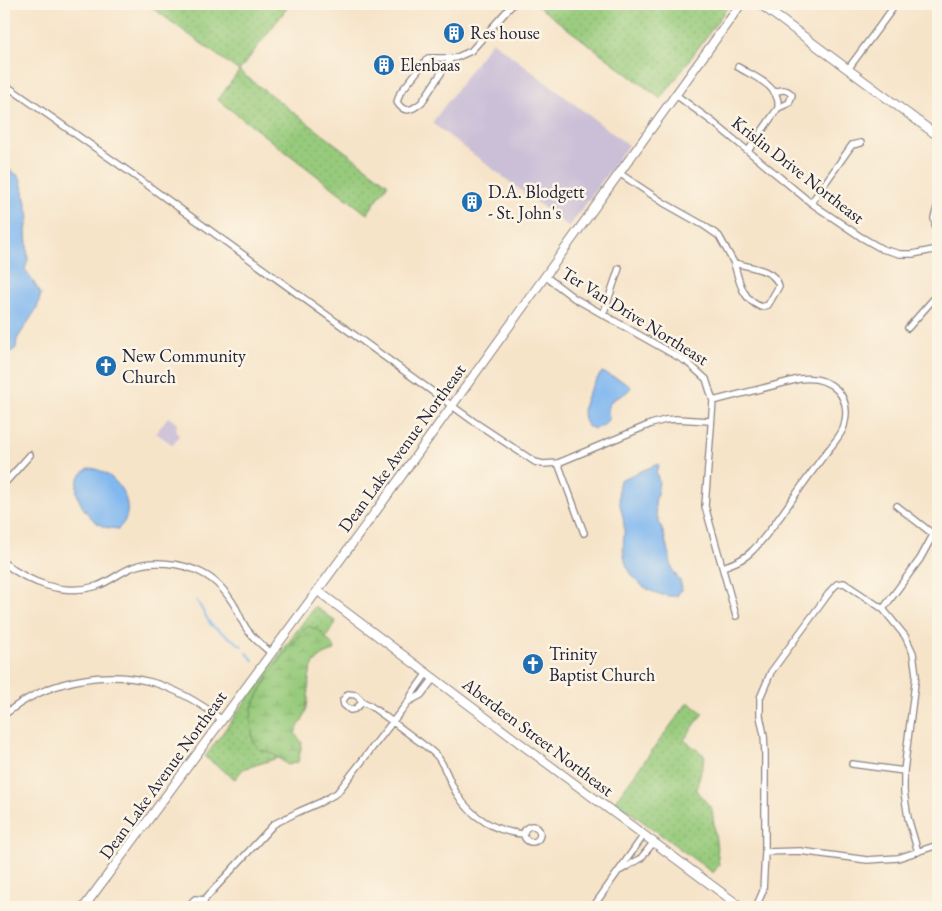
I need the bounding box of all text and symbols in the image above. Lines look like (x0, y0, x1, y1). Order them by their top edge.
building icon: Res house (442, 21, 466, 45)
place label: Res house (470, 21, 540, 44)
building icon: Elenbaas (372, 53, 396, 77)
place label: Elenbaas (400, 53, 460, 76)
street label: Krislin Drive Northeast (727, 111, 870, 229)
place label: D.A. Blodgett - St. John's (488, 180, 585, 224)
building icon: D.A. Blodgett - St. John's (460, 190, 484, 214)
street label: Ter Van Drive Northeast (557, 261, 713, 370)
place label: New Community Church (122, 344, 246, 388)
church icon: New Community Church (94, 354, 118, 378)
street label: Dean Lake Avenue Northeast (333, 359, 471, 536)
place label: Trinity Baptist Church (549, 642, 655, 686)
church icon: Trinity Baptist Church (521, 652, 545, 676)
street label: Aberdeen Street Northeast (457, 672, 619, 801)
street label: Dean Lake Avenue Northeast (94, 686, 232, 863)

